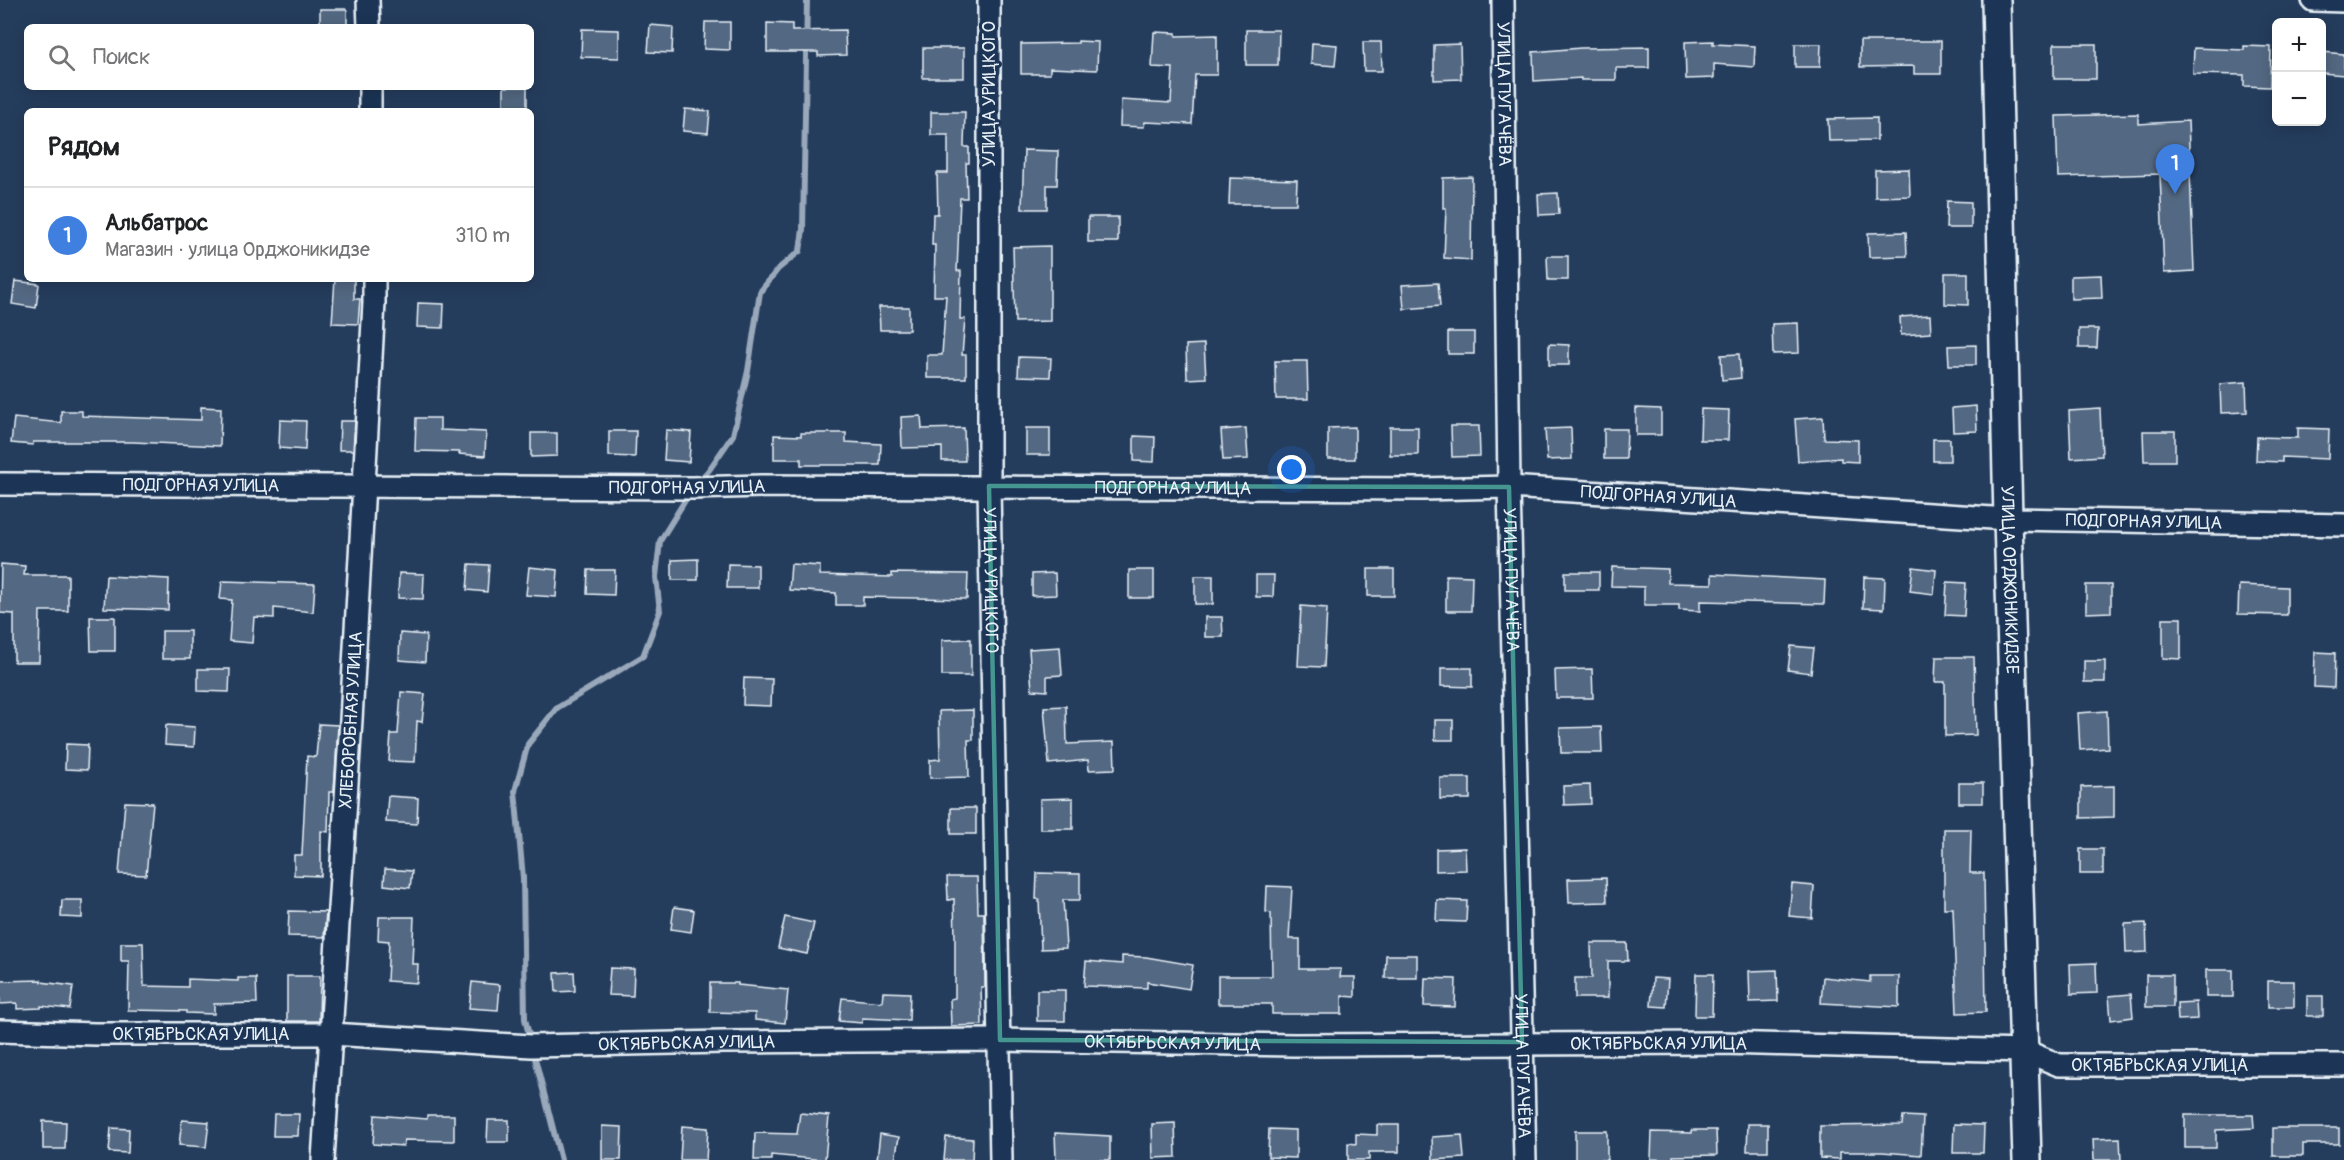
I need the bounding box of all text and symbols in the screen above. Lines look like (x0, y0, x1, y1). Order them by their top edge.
map controls (2272, 18, 2326, 126)
button: + (2272, 18, 2326, 72)
street label: УЛИЦА УРИЦКОГО (978, 21, 1001, 167)
street label: УЛИЦА ПУГАЧЁВА (1491, 21, 1516, 167)
search box (24, 24, 534, 90)
icon: search (45, 41, 78, 74)
text: Поиск (93, 43, 150, 71)
button: − (2272, 72, 2326, 126)
text: Рядом (48, 131, 120, 163)
pin: 1 (2156, 144, 2194, 194)
text: Альбатрос (105, 209, 208, 237)
text: 1 (64, 223, 71, 248)
text: 310 m (455, 223, 510, 248)
text: Магазин · улица Орджоникидзе (105, 237, 370, 262)
your location (1277, 455, 1306, 484)
street label: ПОДГОРНАЯ УЛИЦА (123, 474, 280, 498)
street label: ПОДГОРНАЯ УЛИЦА (609, 475, 766, 500)
street label: ПОДГОРНАЯ УЛИЦА (1095, 477, 1252, 500)
street label: ПОДГОРНАЯ УЛИЦА (1580, 481, 1738, 514)
street label: УЛИЦА ОРДЖОНИКИДЗЕ (1995, 485, 2024, 674)
street label: УЛИЦА УРИЦКОГО (977, 507, 1003, 653)
street label: УЛИЦА ПУГАЧЁВА (1497, 507, 1524, 653)
street label: ПОДГОРНАЯ УЛИЦА (2065, 509, 2223, 535)
street label: ХЛЕБОРОБНАЯ УЛИЦА (334, 630, 368, 809)
street label: УЛИЦА ПУГАЧЁВА (1509, 993, 1535, 1139)
street label: ОКТЯБРЬСКАЯ УЛИЦА (112, 1023, 290, 1046)
street label: ОКТЯБРЬСКАЯ УЛИЦА (1084, 1030, 1262, 1056)
street label: ОКТЯБРЬСКАЯ УЛИЦА (598, 1031, 776, 1057)
street label: ОКТЯБРЬСКАЯ УЛИЦА (1570, 1032, 1748, 1056)
street label: ОКТЯБРЬСКАЯ УЛИЦА (2071, 1054, 2249, 1077)

